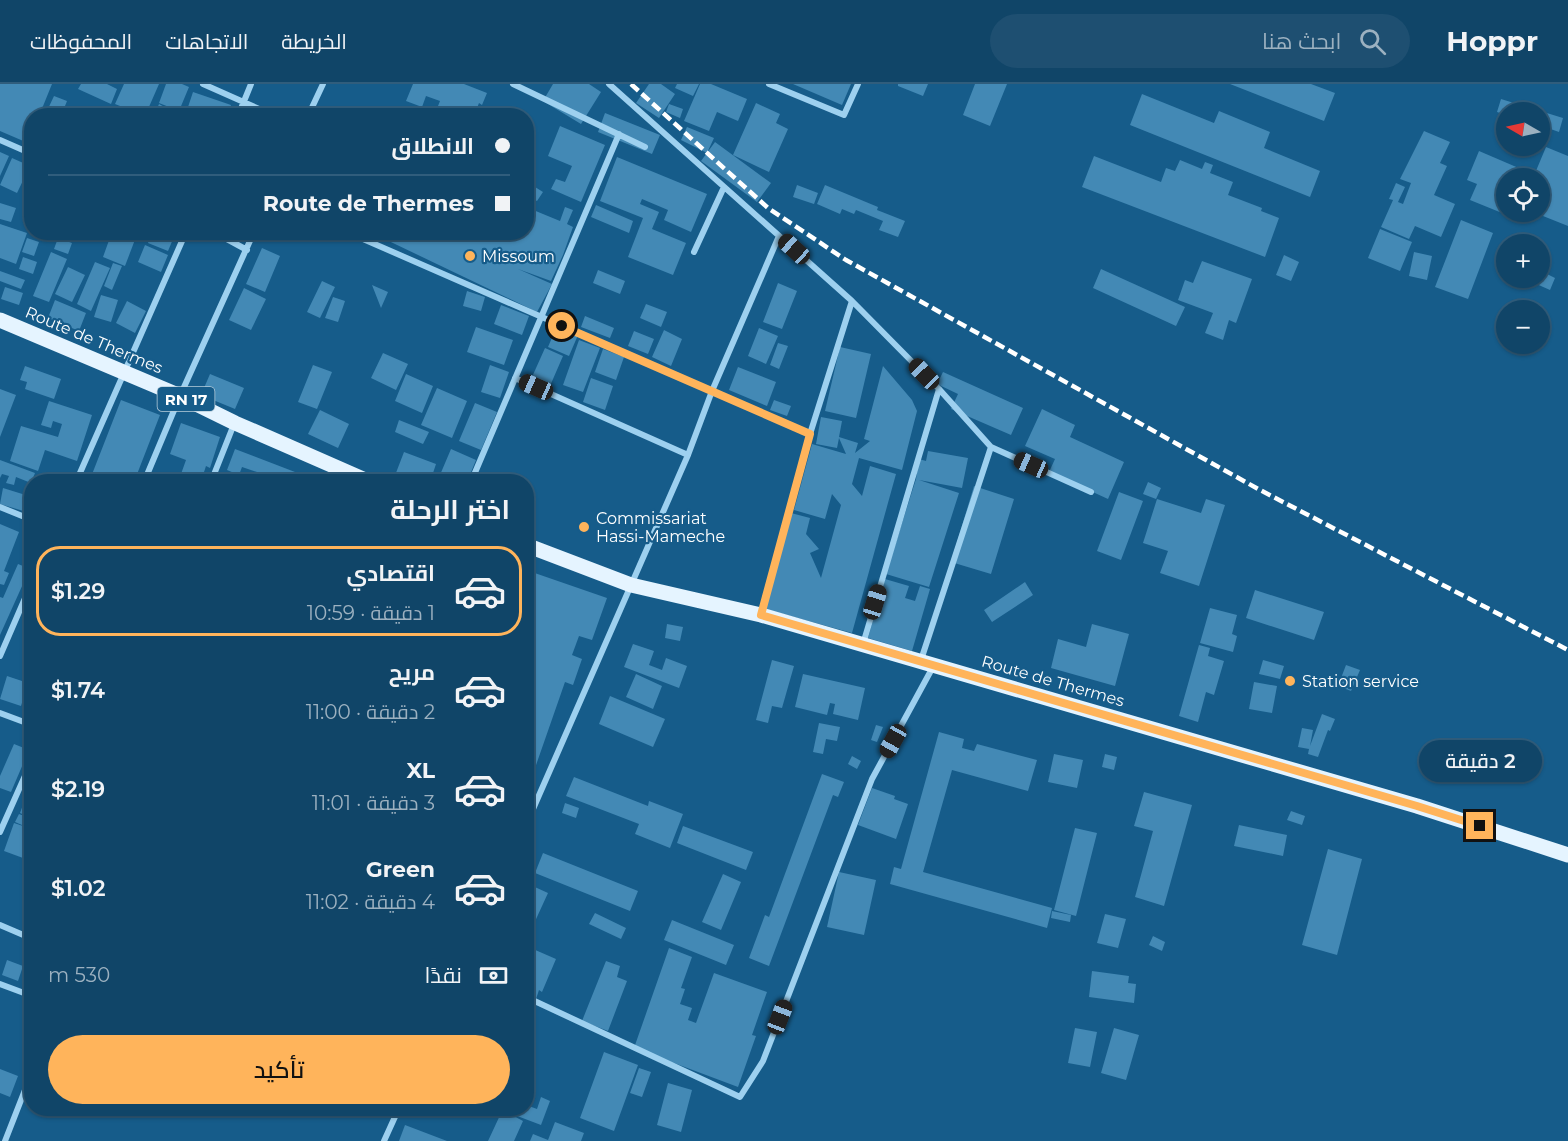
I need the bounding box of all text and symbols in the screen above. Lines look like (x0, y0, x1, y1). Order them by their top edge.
search box (990, 14, 1410, 68)
text: Hoppr (1446, 24, 1538, 58)
icon: search (1356, 25, 1389, 58)
text: ابحث هنا (1262, 28, 1341, 55)
text: المحفوظات (30, 29, 132, 54)
text: الاتجاهات (165, 29, 248, 54)
text: الخريطة (281, 29, 347, 54)
north arrow (1496, 102, 1550, 156)
map controls (1496, 102, 1550, 354)
text: الانطلاق (391, 133, 474, 160)
button: locate (1496, 168, 1550, 222)
text: Route de Thermes (263, 190, 474, 217)
car (775, 230, 813, 268)
button: + (1496, 234, 1550, 288)
place label: Missoum (482, 247, 555, 266)
marker: Missoum (463, 249, 477, 263)
button: − (1496, 300, 1550, 354)
street label: Route de Thermes (22, 302, 166, 378)
route start (548, 312, 575, 339)
car (905, 355, 943, 393)
car (516, 371, 556, 403)
road number: RN 17 (158, 387, 214, 411)
car (1011, 449, 1051, 481)
text: اختر الرحلة (390, 493, 510, 526)
place label: Commissariat Hassi-Mameche (596, 509, 725, 546)
marker: Commissariat Hassi-Mameche (577, 520, 591, 534)
text: اقتصادي (346, 560, 435, 587)
icon: car (453, 564, 507, 618)
text: $1.29 (51, 578, 105, 605)
car (861, 582, 889, 622)
text: 1 دقيقة · 10:59 (307, 601, 435, 625)
street label: Route de Thermes (979, 652, 1127, 711)
text: مريح (389, 659, 435, 686)
icon: car (453, 663, 507, 717)
place label: Station service (1302, 672, 1419, 691)
marker: Station service (1283, 674, 1297, 688)
text: $1.74 (51, 677, 105, 704)
text: 2 دقيقة · 11:00 (306, 700, 435, 724)
car (876, 721, 910, 761)
callout: 2 دقيقة (1418, 739, 1541, 781)
text: 2 دقيقة (1445, 749, 1516, 773)
text: XL (406, 757, 435, 784)
icon: car (453, 762, 507, 816)
text: $2.19 (51, 776, 105, 803)
text: 3 دقيقة · 11:01 (312, 791, 435, 815)
route end (1466, 812, 1493, 839)
text: Green (366, 856, 435, 883)
icon: car (453, 861, 507, 915)
text: $1.02 (51, 875, 106, 902)
text: 4 دقيقة · 11:02 (306, 890, 435, 914)
icon: cash (477, 959, 510, 992)
text: نقدًا (424, 962, 462, 989)
text: 530 m (48, 963, 110, 987)
car (765, 997, 795, 1037)
button: تأكيد (48, 1035, 510, 1104)

